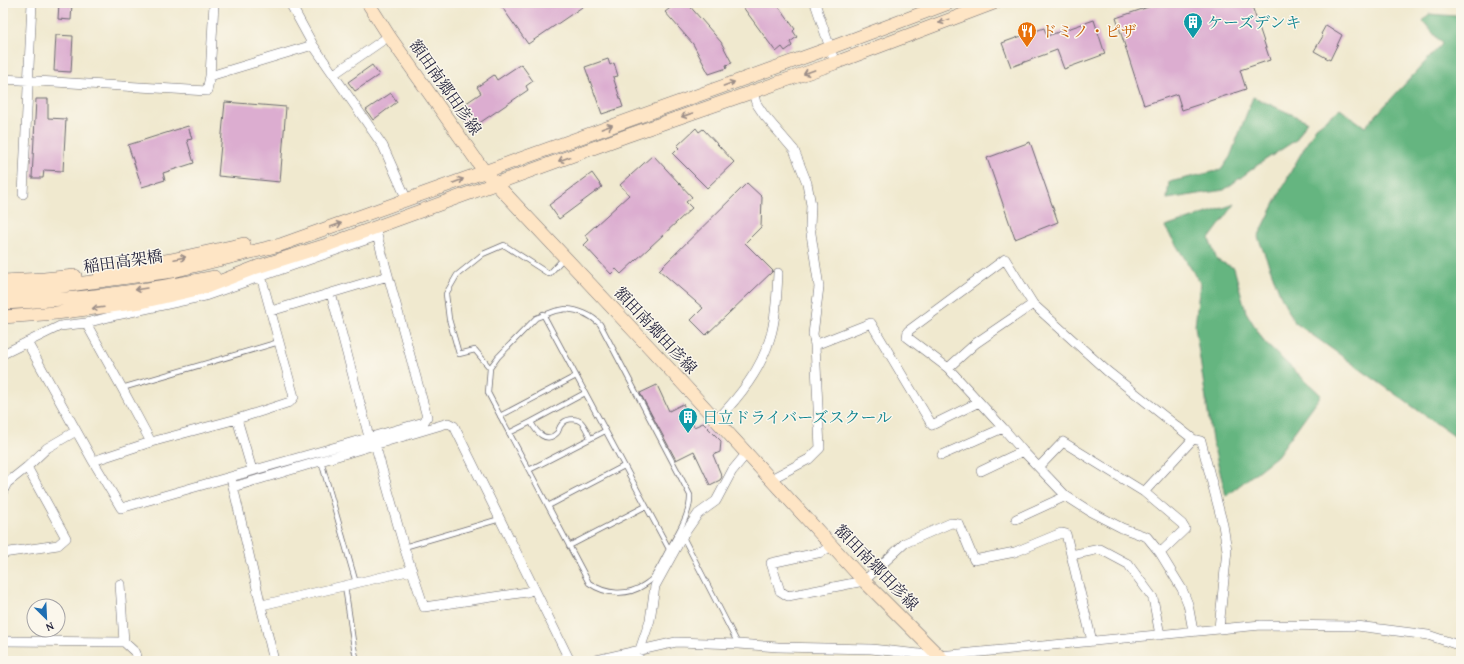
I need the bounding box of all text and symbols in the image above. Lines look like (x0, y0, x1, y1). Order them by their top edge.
place label: ケーズデンキ (1207, 10, 1302, 34)
building icon: ケーズデンキ (1182, 11, 1204, 39)
one-way arrow (938, 18, 951, 25)
place label: ドミノ・ピザ (1041, 19, 1137, 43)
restaurant icon: ドミノ・ピザ (1016, 20, 1038, 48)
street label: 額田南郷田彦線 (404, 34, 488, 140)
one-way arrow (803, 69, 816, 76)
one-way arrow (723, 79, 735, 87)
one-way arrow (681, 112, 693, 120)
one-way arrow (600, 123, 612, 131)
one-way arrow (559, 156, 571, 164)
one-way arrow (452, 176, 464, 184)
one-way arrow (330, 221, 342, 229)
street label: 稲田高架橋 (82, 244, 164, 278)
one-way arrow (173, 254, 186, 262)
street label: 額田南郷田彦線 (609, 281, 703, 379)
one-way arrow (135, 285, 148, 293)
one-way arrow (91, 304, 104, 311)
place label: 日立ドライバーズスクール (702, 405, 892, 429)
building icon: 日立ドライバーズスクール (677, 406, 699, 434)
street label: 額田南郷田彦線 (829, 518, 925, 616)
north arrow (26, 598, 66, 638)
text: N (43, 618, 57, 636)

